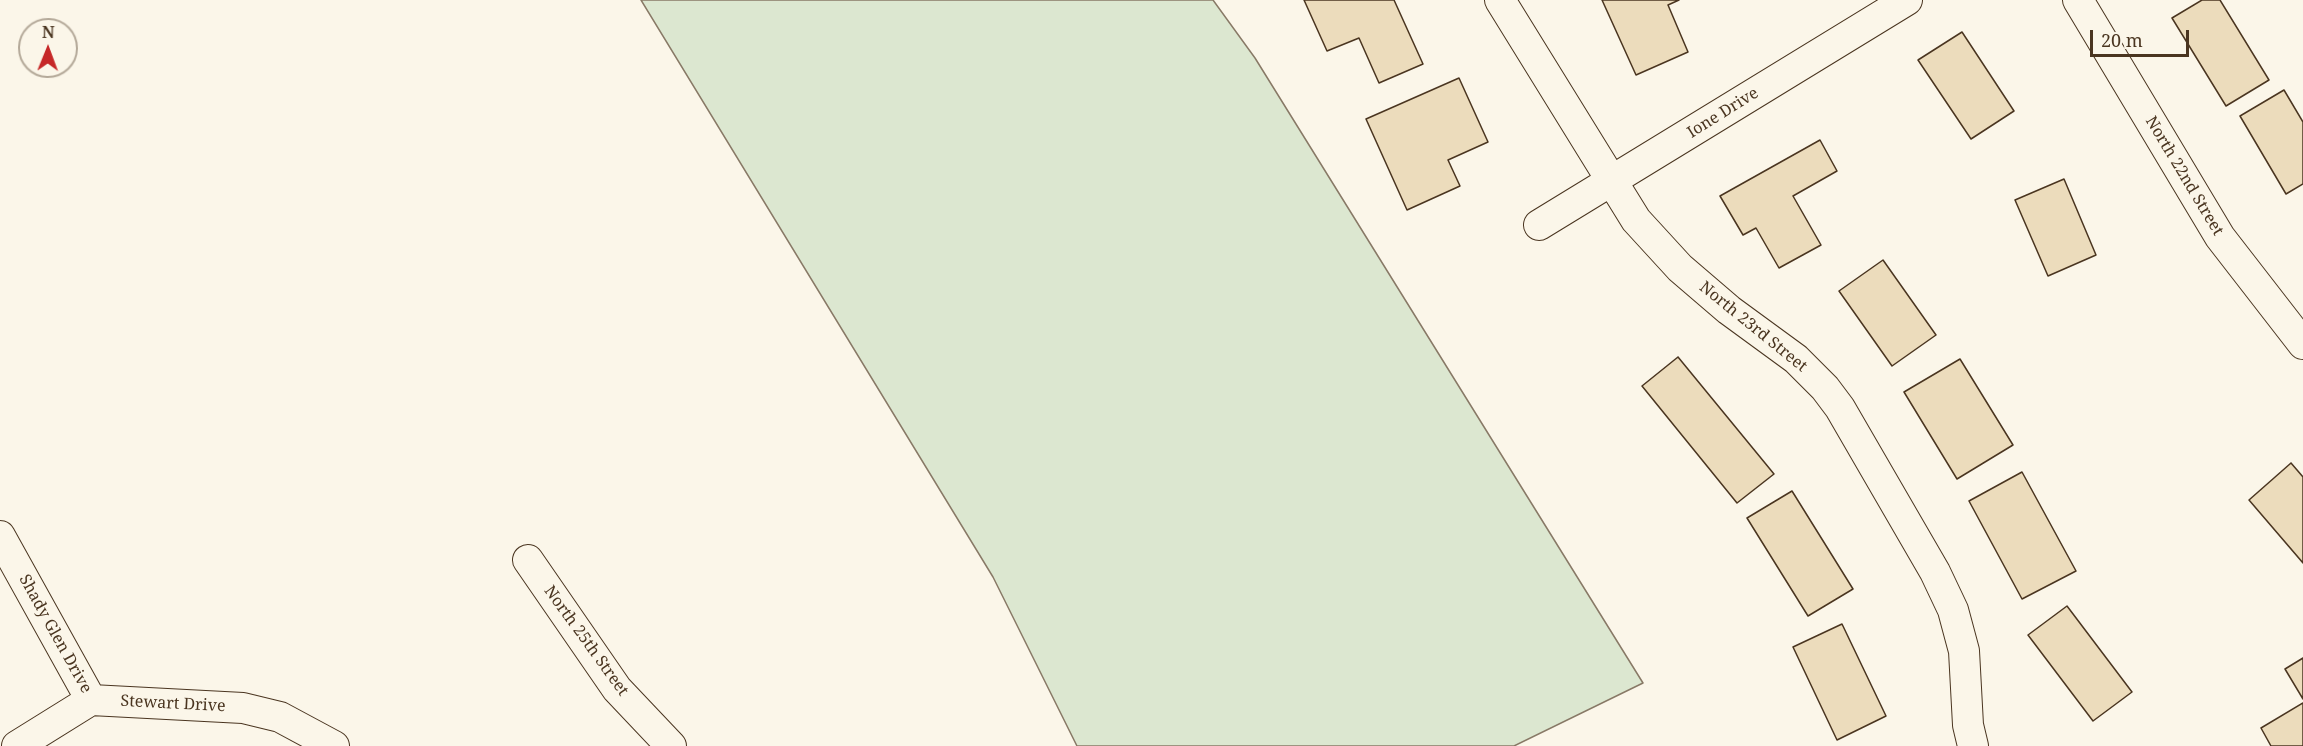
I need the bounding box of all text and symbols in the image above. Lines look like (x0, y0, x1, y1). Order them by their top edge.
north arrow (18, 18, 78, 78)
scale bar (2093, 18, 2192, 56)
text: N (42, 21, 55, 43)
text: 20 m (2101, 28, 2143, 52)
street label: Ione Drive (1684, 84, 1762, 142)
street label: North 22nd Street (2141, 113, 2227, 239)
street label: North 23rd Street (1695, 278, 1811, 376)
street label: Shady Glen Drive (15, 571, 95, 697)
street label: North 25th Street (540, 582, 632, 700)
street label: Stewart Drive (120, 692, 226, 716)

